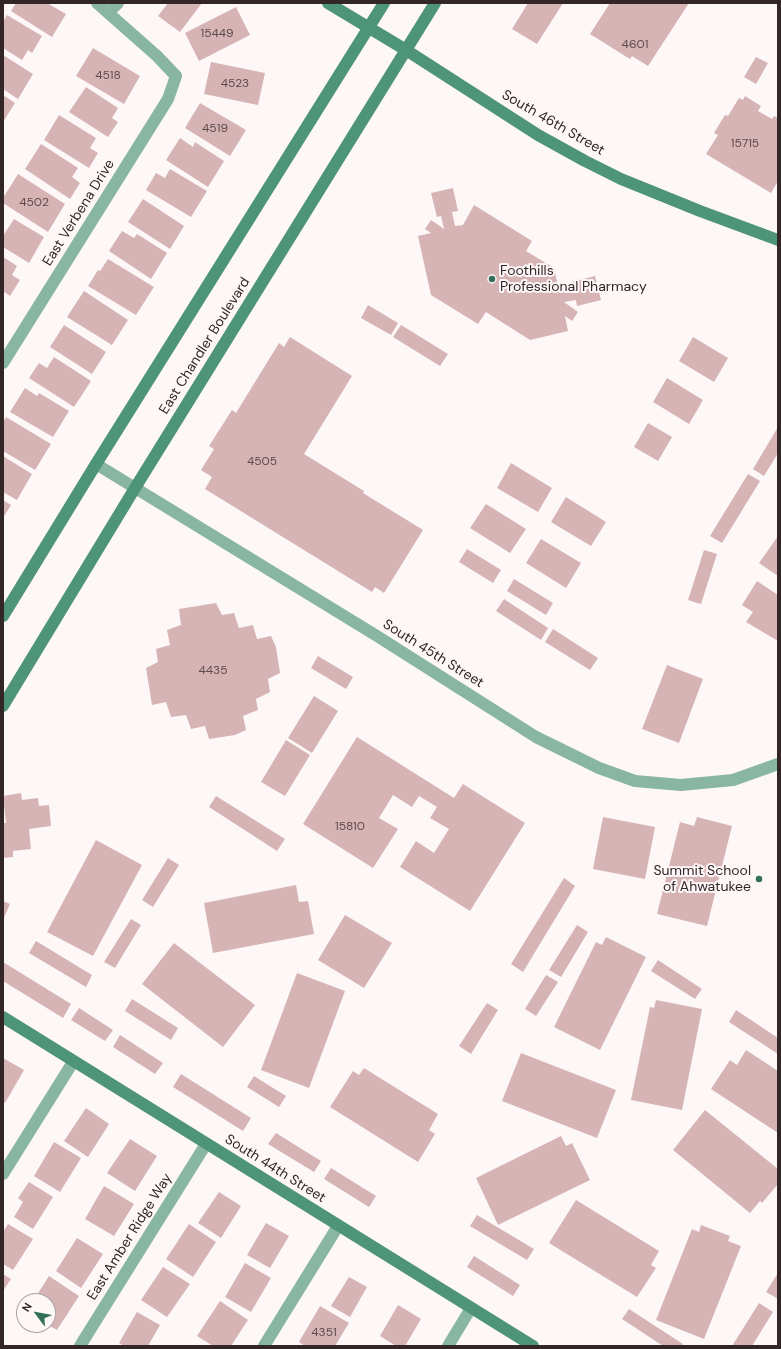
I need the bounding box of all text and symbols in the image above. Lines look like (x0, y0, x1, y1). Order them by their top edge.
house number: 15449 (200, 27, 234, 41)
house number: 4601 (622, 38, 648, 52)
house number: 4518 (95, 69, 121, 83)
house number: 4523 (221, 77, 249, 91)
street label: South 46th Street (499, 87, 607, 159)
house number: 4519 (202, 122, 228, 136)
house number: 15715 (731, 137, 759, 151)
street label: East Verbena Drive (39, 157, 119, 269)
house number: 4502 (19, 196, 49, 210)
place label: Foothills Professional Pharmacy (500, 263, 647, 296)
marker: Foothills Professional Pharmacy (487, 274, 497, 284)
street label: East Chandler Boulevard (156, 275, 254, 417)
house number: 4505 (247, 455, 277, 469)
street label: South 45th Street (379, 616, 487, 692)
house number: 4435 (199, 664, 227, 678)
house number: 15810 (335, 820, 365, 834)
place label: Summit School of Ahwatukee (653, 863, 751, 896)
marker: Summit School of Ahwatukee (754, 874, 764, 884)
street label: South 44th Street (222, 1131, 328, 1207)
street label: East Amber Ridge Way (84, 1170, 176, 1304)
north arrow (16, 1293, 56, 1333)
text: N (19, 1300, 35, 1314)
house number: 4351 (311, 1326, 337, 1340)

